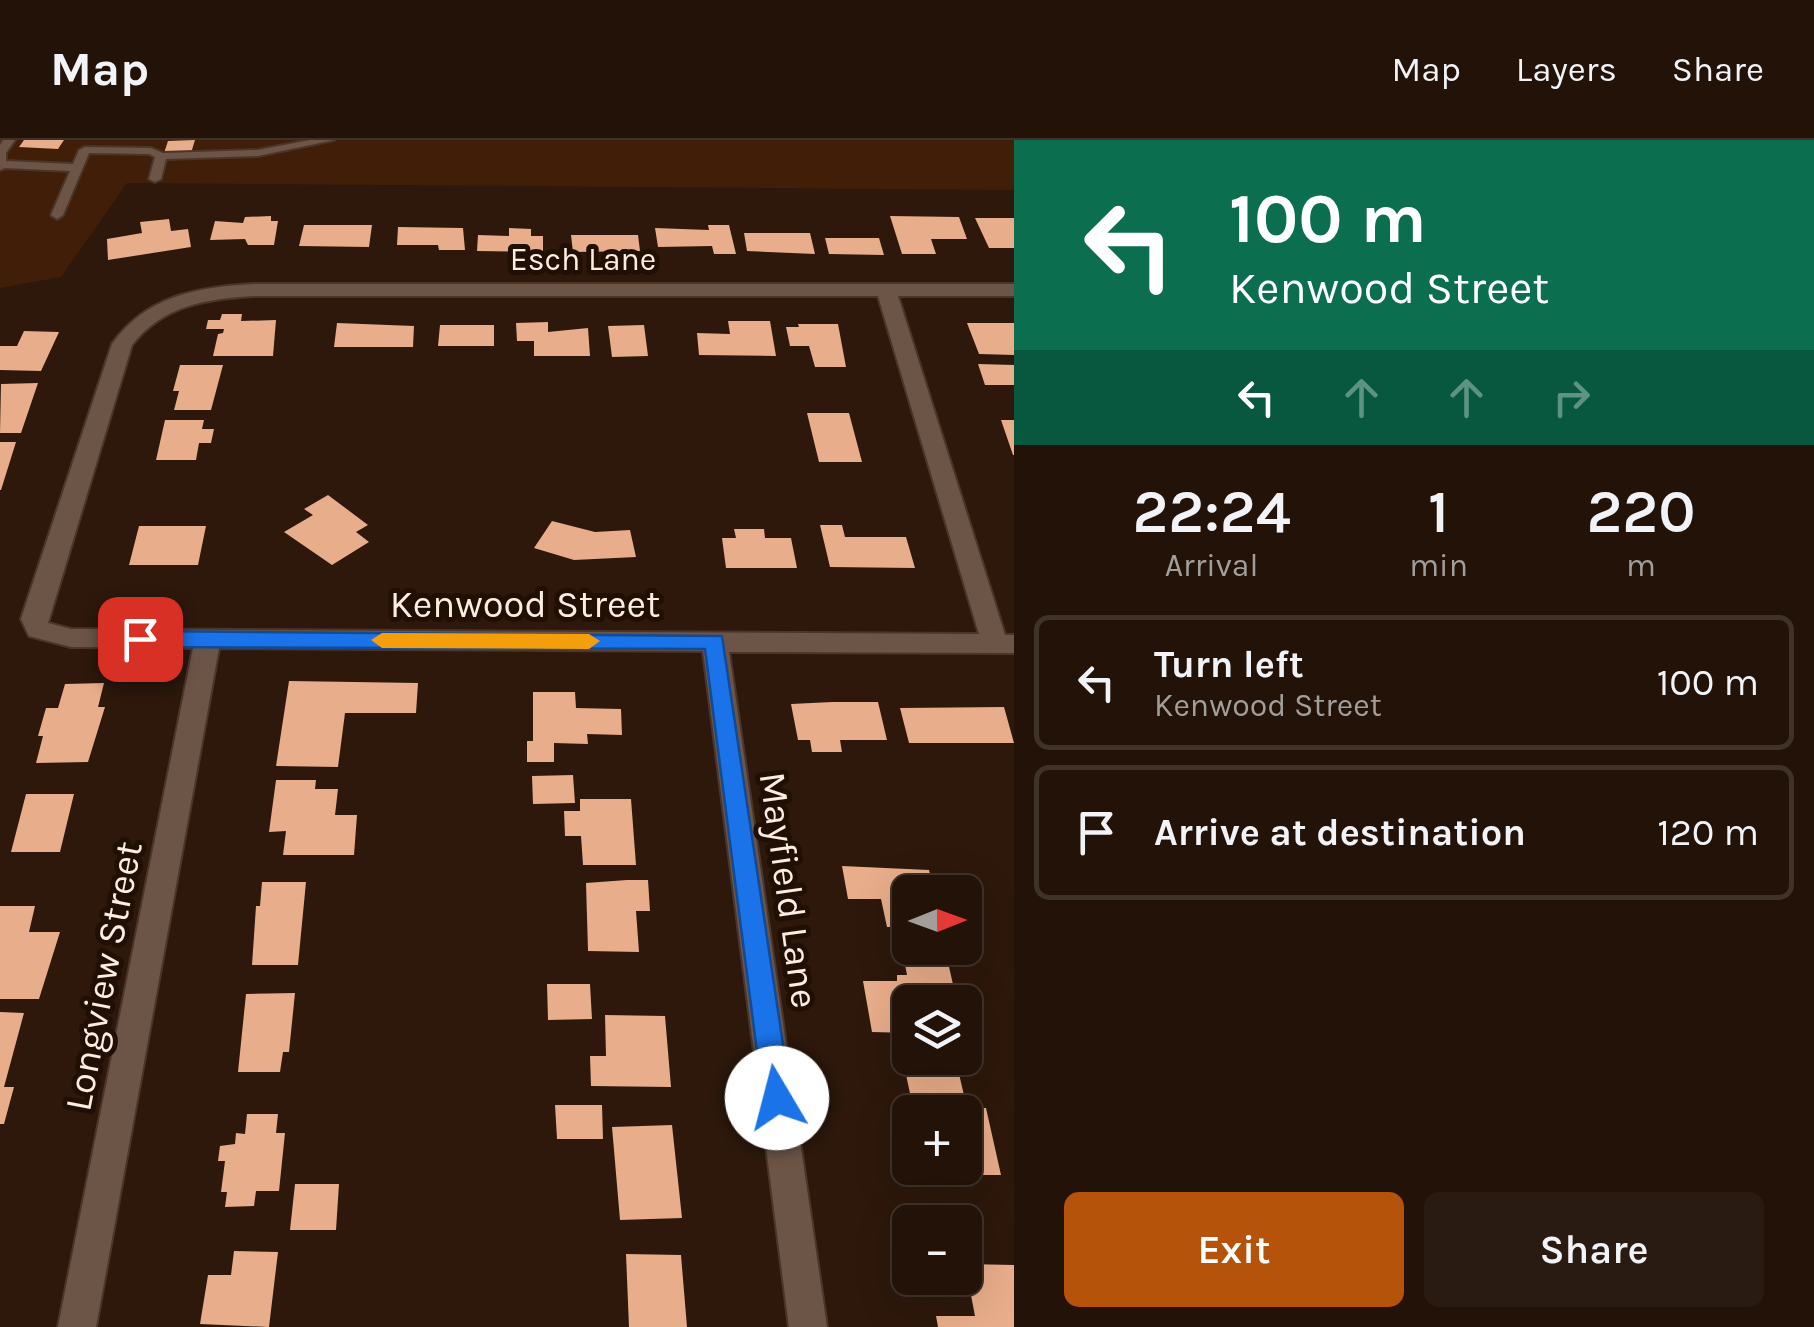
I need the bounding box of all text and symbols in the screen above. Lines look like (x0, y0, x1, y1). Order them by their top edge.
text: Map (50, 41, 149, 97)
text: Map (1391, 49, 1461, 90)
text: Layers (1516, 49, 1617, 90)
text: Share (1672, 49, 1764, 90)
text: 100 m (1229, 178, 1427, 260)
icon: left (1064, 180, 1194, 310)
street label: Esch Lane (510, 241, 656, 278)
text: Kenwood Street (1229, 262, 1549, 314)
icon: left (1229, 370, 1284, 425)
icon: ahead (1334, 370, 1389, 425)
icon: ahead (1439, 370, 1494, 425)
icon: right (1544, 370, 1599, 425)
text: 22:24 (1132, 477, 1291, 547)
text: 1 (1428, 477, 1449, 547)
text: 220 (1586, 477, 1696, 547)
text: Arrival (1165, 547, 1258, 584)
text: min (1409, 547, 1468, 584)
text: m (1626, 547, 1656, 584)
street label: Kenwood Street (390, 582, 660, 627)
pin (98, 597, 183, 682)
icon: arrive (113, 612, 168, 667)
text: Turn left (1154, 642, 1304, 687)
icon: left (1069, 655, 1124, 710)
text: 100 m (1657, 660, 1759, 705)
text: Kenwood Street (1154, 687, 1382, 724)
street label: Mayfield Lane (750, 769, 827, 1011)
icon: arrive (1069, 805, 1124, 860)
text: Arrive at destination (1154, 810, 1526, 855)
text: 120 m (1657, 810, 1759, 855)
street label: Longview Street (55, 837, 152, 1115)
north arrow (892, 875, 982, 965)
map controls (892, 875, 982, 1295)
button: layers (892, 985, 982, 1075)
position arrow (725, 1046, 829, 1150)
button: + (892, 1095, 982, 1185)
button: Exit (1064, 1192, 1404, 1307)
button: Share (1424, 1192, 1764, 1307)
button: − (892, 1205, 982, 1295)

